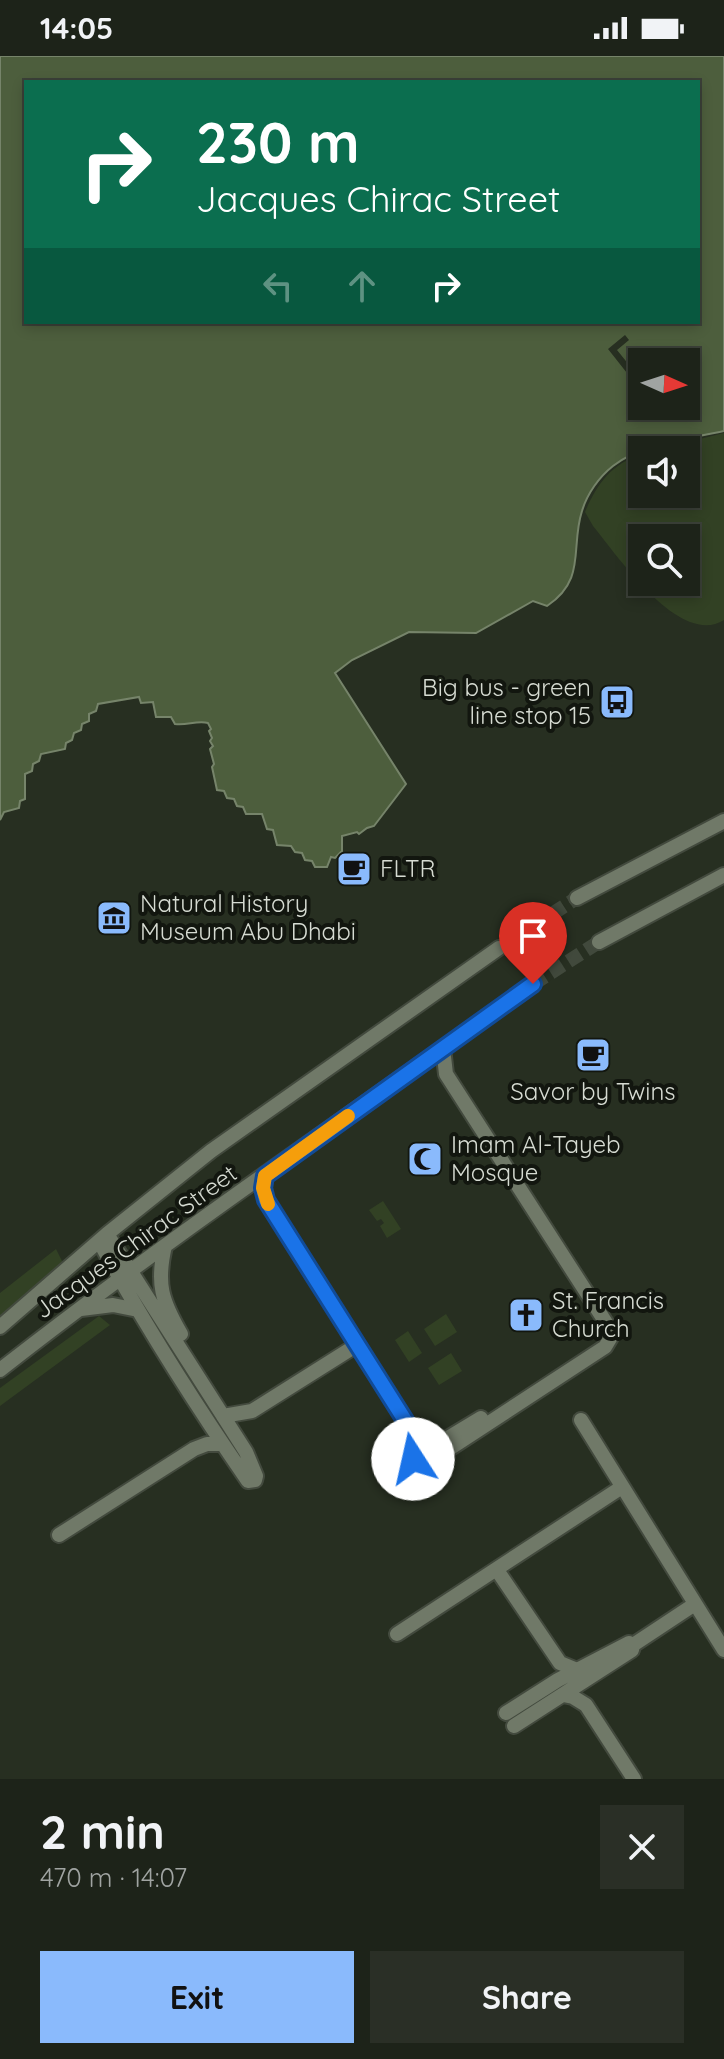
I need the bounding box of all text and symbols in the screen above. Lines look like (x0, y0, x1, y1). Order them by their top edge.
text: 14:05 (40, 9, 113, 47)
text: 230 m (196, 107, 360, 177)
icon: right (64, 112, 168, 216)
text: Jacques Chirac Street (196, 176, 560, 221)
icon: left (256, 264, 300, 308)
icon: ahead (340, 264, 384, 308)
icon: right (424, 264, 468, 308)
north arrow (628, 348, 700, 420)
map controls (628, 348, 700, 596)
button: sound (628, 436, 700, 508)
button: search (628, 524, 700, 596)
place label: Big bus - green line stop 15 (422, 672, 591, 730)
bus stop icon: Big bus - green line stop 15 (598, 683, 636, 721)
cafe icon: FLTR (335, 850, 373, 888)
place label: FLTR (380, 853, 436, 883)
place label: Natural History Museum Abu Dhabi (140, 888, 356, 946)
museum icon: Natural History Museum Abu Dhabi (95, 899, 133, 937)
pin (499, 902, 567, 984)
icon: arrive (511, 914, 555, 958)
cafe icon: Savor by Twins (574, 1036, 612, 1074)
place label: Savor by Twins (510, 1076, 676, 1106)
place label: Imam Al-Tayeb Mosque (451, 1129, 621, 1187)
mosque icon: Imam Al-Tayeb Mosque (406, 1140, 444, 1178)
street label: Jacques Chirac Street (28, 1158, 242, 1325)
place label: St. Francis Church (552, 1285, 664, 1343)
church icon: St. Francis Church (507, 1296, 545, 1334)
position arrow (371, 1417, 455, 1501)
text: 2 min (40, 1801, 165, 1861)
button: close (600, 1805, 684, 1889)
text: 470 m · 14:07 (40, 1861, 187, 1894)
button: Exit (40, 1951, 354, 2043)
button: Share (370, 1951, 684, 2043)

